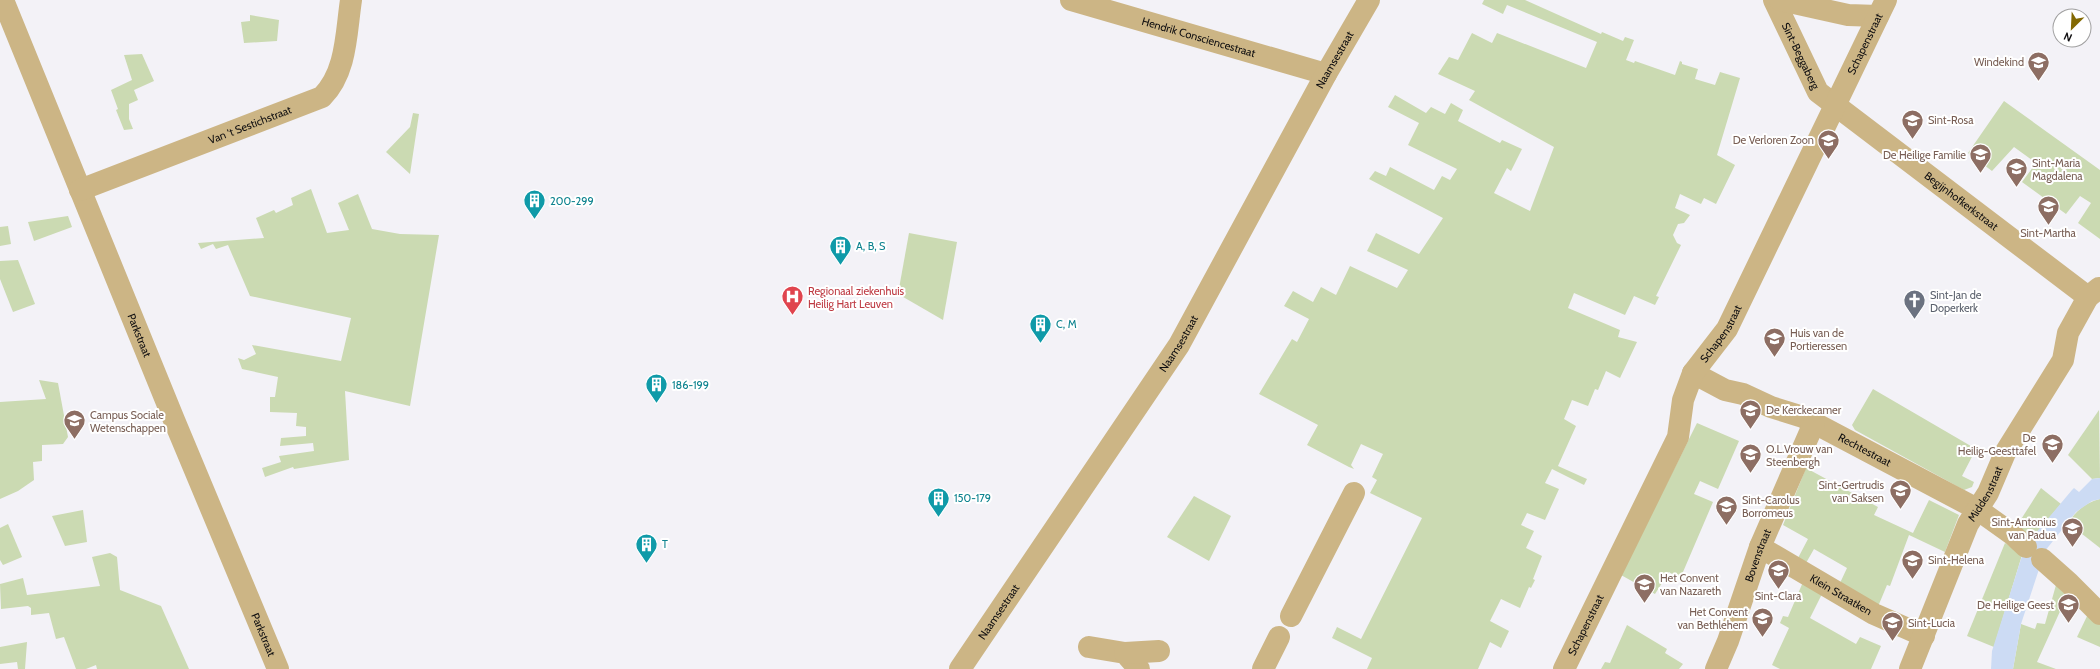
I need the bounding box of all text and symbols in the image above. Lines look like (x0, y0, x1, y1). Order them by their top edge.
north arrow (2052, 8, 2092, 48)
street label: Schapenstraat (1844, 11, 1886, 77)
street label: Hendrik Consciencestraat (1140, 14, 1257, 60)
street label: Sint-Beggaberg (1779, 20, 1823, 92)
street label: Naamsestraat (1313, 28, 1357, 91)
text: N (2062, 29, 2074, 45)
school or university icon: Windekind (2026, 49, 2052, 82)
place label: Windekind (1974, 55, 2024, 69)
street label: Van 't Sestichstraat (206, 102, 294, 147)
school or university icon: Sint-Rosa (1900, 107, 1926, 140)
place label: Sint-Rosa (1928, 113, 1974, 127)
school or university icon: De Verloren Zoon (1816, 127, 1842, 160)
place label: De Verloren Zoon (1733, 133, 1814, 147)
school or university icon: De Heilige Familie (1968, 142, 1994, 175)
place label: De Heilige Familie (1883, 148, 1966, 162)
school or university icon: Sint-Maria Magdalena (2003, 156, 2029, 189)
place label: Sint-Maria Magdalena (2032, 156, 2083, 183)
street label: Begijnhofkerkstraat (1922, 168, 2001, 234)
building icon: 200-299 (522, 188, 548, 221)
place label: 200-299 (550, 194, 594, 208)
school or university icon: Sint-Martha (2035, 194, 2061, 227)
place label: Sint-Martha (2020, 226, 2077, 240)
building icon: A, B, S (828, 233, 854, 266)
place label: A, B, S (856, 239, 886, 253)
hospital icon: Regionaal ziekenhuis Heilig Hart Leuven (780, 284, 806, 317)
place label: Regionaal ziekenhuis Heilig Hart Leuven (808, 284, 905, 311)
church icon: Sint-Jan de Doperkerk (1901, 288, 1927, 321)
place label: Sint-Jan de Doperkerk (1930, 288, 1982, 315)
street label: Schapenstraat (1697, 302, 1745, 365)
street label: Parkstraat (124, 311, 155, 359)
building icon: C, M (1027, 311, 1053, 344)
street label: Naamsestraat (1156, 313, 1201, 375)
place label: C, M (1056, 317, 1077, 331)
school or university icon: Huis van de Portieressen (1761, 326, 1787, 359)
place label: Huis van de Portieressen (1790, 326, 1847, 353)
building icon: 186-199 (643, 372, 669, 405)
place label: 186-199 (672, 378, 709, 392)
school or university icon: De Kerckecamer (1737, 397, 1763, 430)
place label: De Kerckecamer (1766, 403, 1842, 417)
school or university icon: Campus Sociale Wetenschappen (62, 408, 88, 441)
place label: Campus Sociale Wetenschappen (90, 408, 166, 435)
street label: Rechtestraat (1836, 430, 1894, 470)
place label: De Heilig-Geesttafel (1958, 431, 2036, 458)
school or university icon: De Heilig-Geesttafel (2039, 431, 2065, 464)
school or university icon: O.L.Vrouw van Steenbergh (1737, 442, 1763, 475)
place label: O.L.Vrouw van Steenbergh (1766, 442, 1833, 469)
street label: Middenstraat (1964, 464, 2006, 524)
place label: Sint-Gertrudis van Saksen (1818, 478, 1884, 505)
school or university icon: Sint-Gertrudis van Saksen (1887, 478, 1913, 511)
building icon: 150-179 (926, 485, 952, 518)
place label: 150-179 (954, 491, 991, 505)
school or university icon: Sint-Carolus Borromeus (1714, 493, 1740, 526)
place label: Sint-Carolus Borromeus (1742, 493, 1800, 520)
place label: Sint-Antonius van Padua (1992, 515, 2057, 542)
school or university icon: Sint-Antonius van Padua (2059, 515, 2085, 548)
street label: Bovenstraat (1742, 527, 1774, 584)
building icon: T (633, 531, 659, 564)
place label: T (662, 537, 668, 551)
school or university icon: Sint-Helena (1900, 547, 1926, 580)
place label: Sint-Helena (1928, 553, 1985, 567)
school or university icon: Sint-Clara (1765, 557, 1791, 590)
school or university icon: Het Convent van Nazareth (1632, 571, 1658, 604)
place label: Het Convent van Nazareth (1660, 571, 1721, 598)
street label: Klein Straatken (1808, 571, 1875, 618)
street label: Naamsestraat (975, 581, 1022, 642)
place label: Sint-Clara (1755, 589, 1802, 603)
street label: Schapenstraat (1565, 592, 1607, 658)
school or university icon: De Heilige Geest (2056, 592, 2082, 625)
place label: De Heilige Geest (1977, 598, 2054, 612)
place label: Het Convent van Bethlehem (1677, 605, 1748, 632)
school or university icon: Het Convent van Bethlehem (1750, 605, 1776, 638)
school or university icon: Sint-Lucia (1879, 610, 1905, 643)
street label: Parkstraat (248, 611, 279, 659)
place label: Sint-Lucia (1908, 616, 1956, 630)

